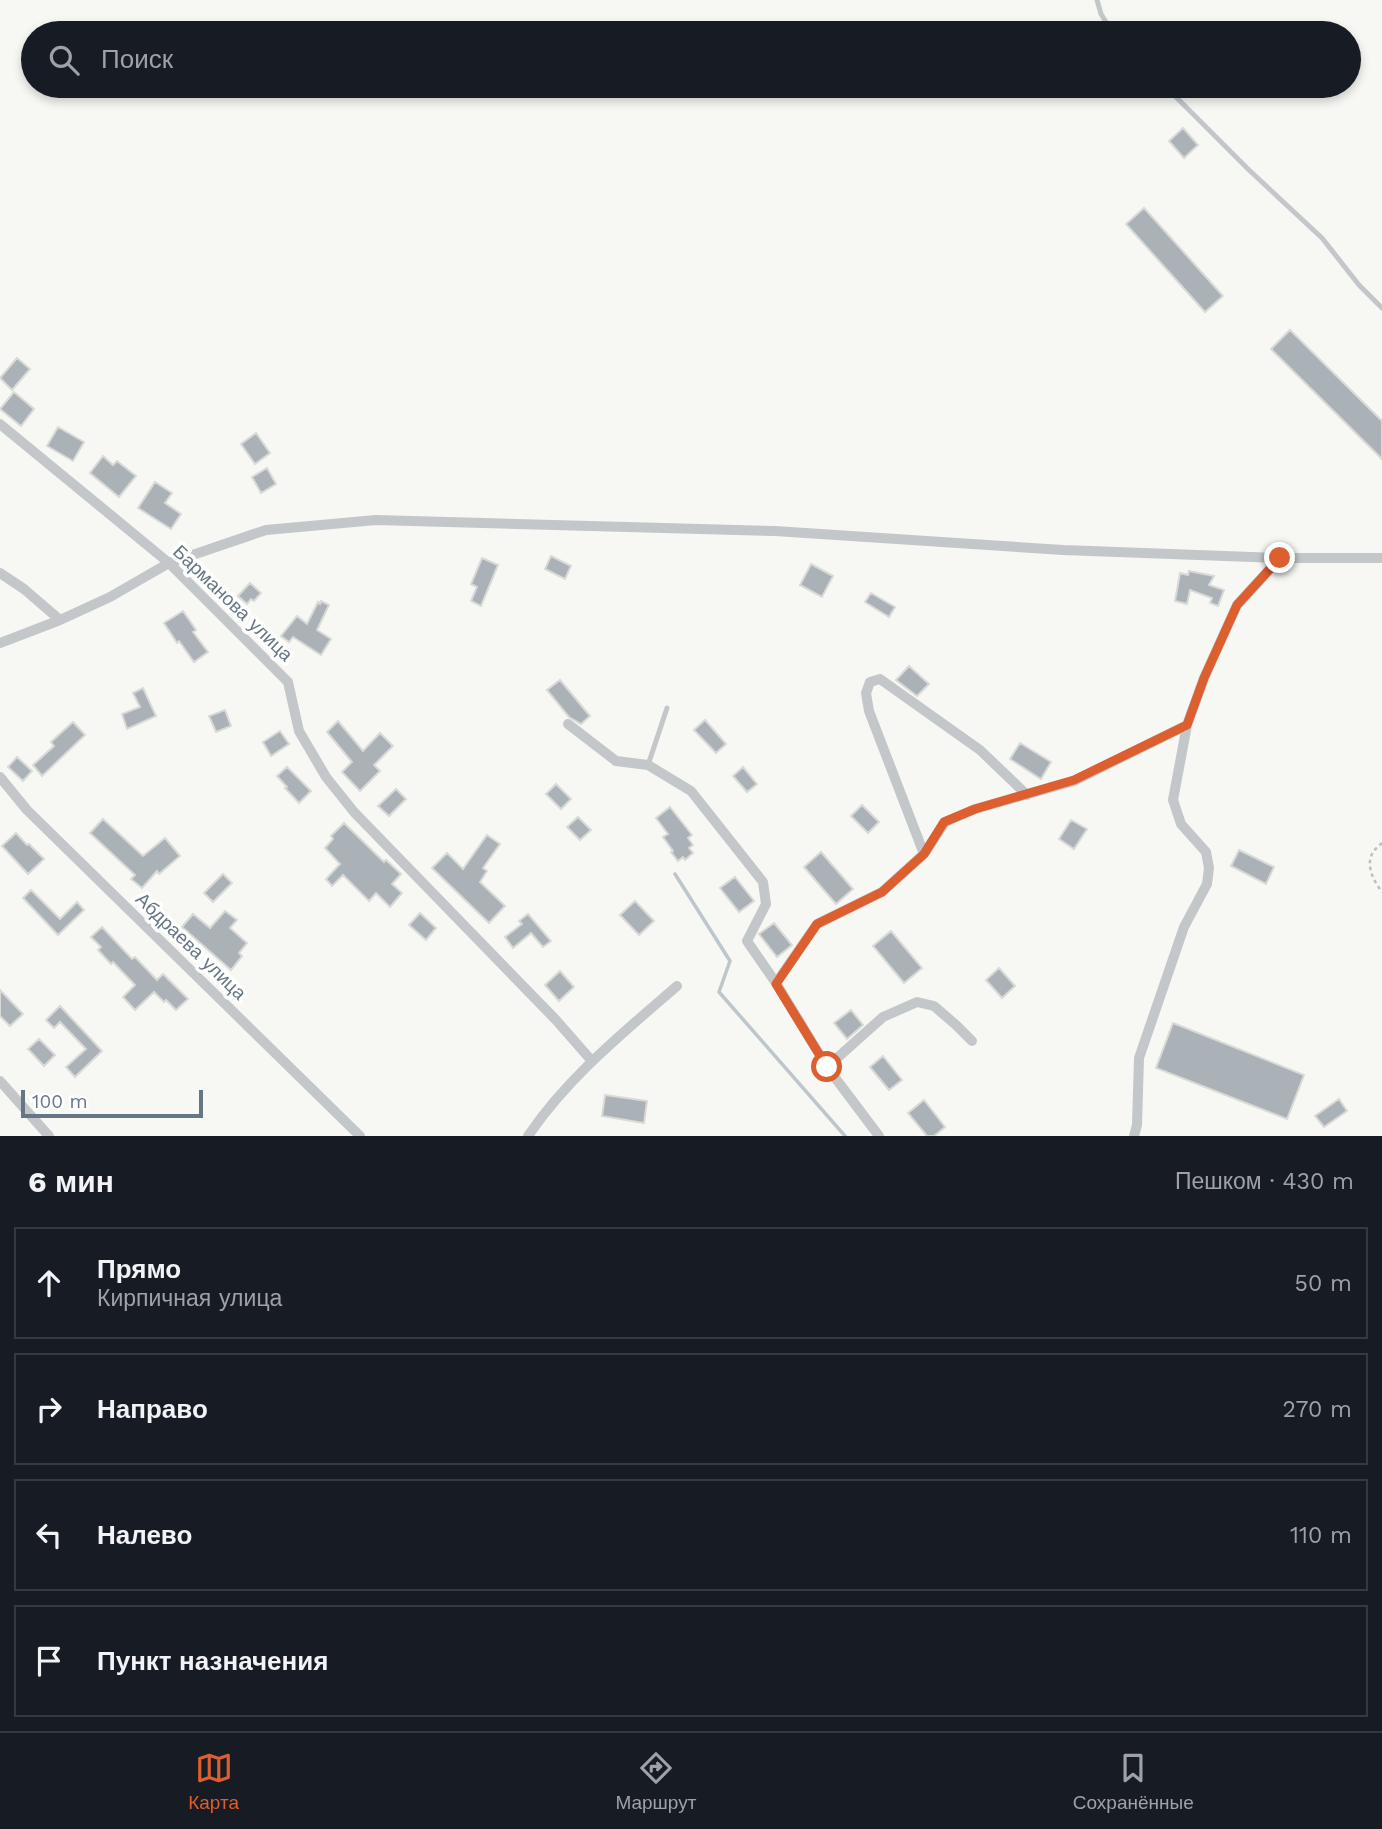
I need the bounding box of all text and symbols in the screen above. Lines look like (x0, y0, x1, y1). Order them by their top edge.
search box (21, 21, 1361, 98)
icon: search (45, 41, 83, 79)
text: Поиск (101, 44, 173, 74)
street label: Барманова улица (168, 540, 298, 666)
route end (1264, 542, 1295, 573)
street label: Абдраева улица (131, 887, 251, 1005)
route start (811, 1051, 842, 1082)
scale bar (21, 1087, 203, 1119)
text: 100 m (32, 1090, 88, 1113)
text: 6 мин (28, 1164, 114, 1199)
text: Пешком · 430 m (1175, 1168, 1354, 1195)
text: Прямо (97, 1254, 181, 1284)
icon: ahead (30, 1264, 68, 1302)
text: 50 m (1295, 1270, 1352, 1297)
text: Кирпичная улица (97, 1285, 282, 1312)
icon: right (30, 1390, 68, 1428)
text: Направо (97, 1394, 208, 1424)
text: 270 m (1283, 1396, 1352, 1423)
icon: left (30, 1516, 68, 1554)
text: Налево (97, 1520, 192, 1550)
text: 110 m (1290, 1522, 1352, 1549)
icon: arrive (30, 1642, 68, 1680)
text: Пункт назначения (97, 1646, 328, 1676)
tab: Карта (188, 1749, 239, 1814)
tab: Маршрут (615, 1749, 696, 1814)
tab: Сохранённые (1073, 1749, 1194, 1814)

